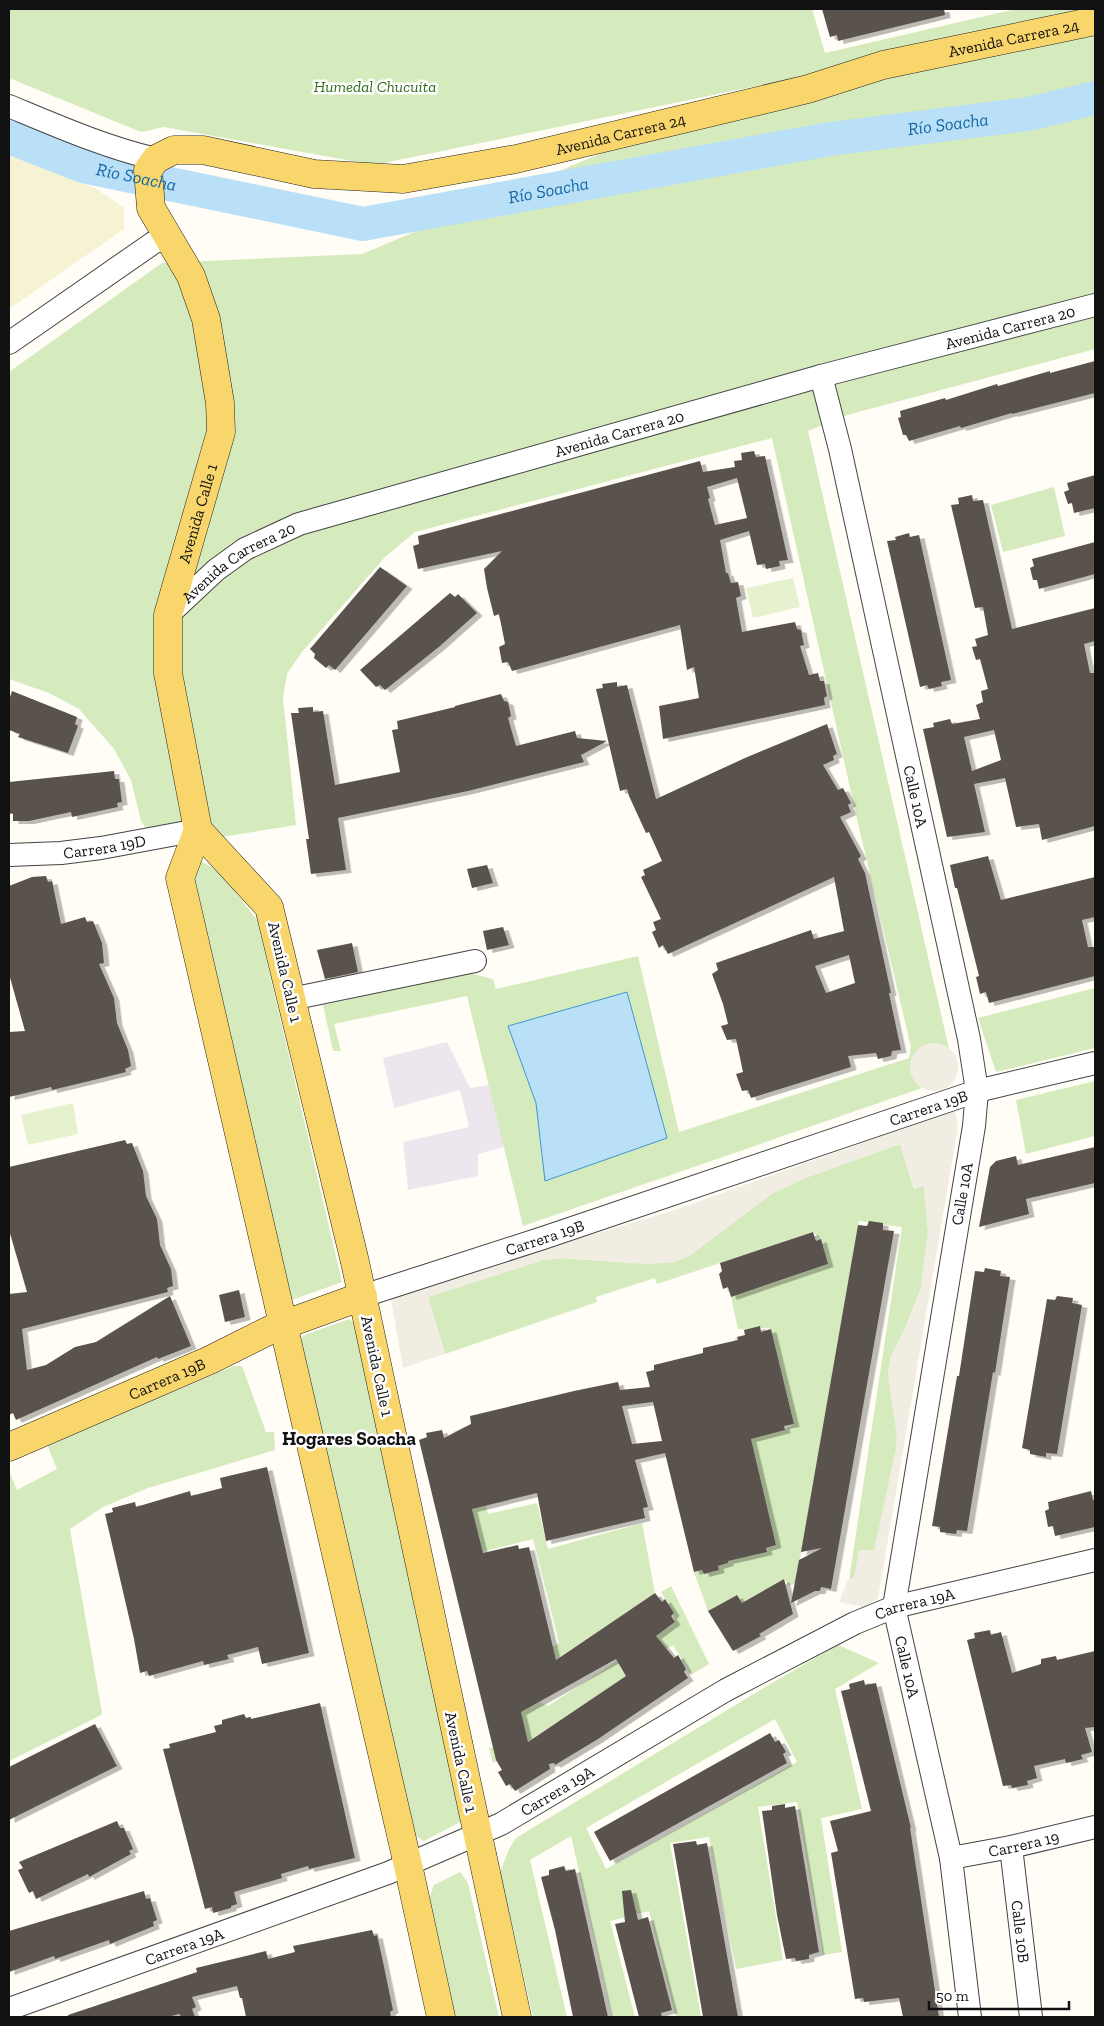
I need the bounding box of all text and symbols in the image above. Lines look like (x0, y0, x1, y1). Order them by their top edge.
street label: Avenida Carrera 24 (947, 15, 1081, 61)
park label: Humedal Chucuita (314, 77, 436, 96)
water label: Río Soacha (906, 108, 990, 140)
street label: Avenida Carrera 24 (554, 109, 688, 159)
water label: Río Soacha (94, 158, 178, 196)
water label: Río Soacha (507, 172, 590, 208)
street label: Avenida Carrera 20 (943, 301, 1077, 353)
street label: Avenida Carrera 20 (552, 406, 686, 461)
street label: Avenida Calle 1 (174, 461, 221, 565)
street label: Avenida Carrera 20 (178, 518, 298, 607)
street label: Calle 10A (900, 763, 932, 830)
street label: Carrera 19D (62, 830, 147, 862)
street label: Avenida Calle 1 (264, 920, 306, 1024)
street label: Carrera 19B (887, 1085, 970, 1130)
street label: Calle 10A (947, 1161, 977, 1227)
street label: Carrera 19B (503, 1215, 587, 1259)
street label: Avenida Calle 1 (357, 1314, 397, 1418)
street label: Carrera 19B (126, 1354, 208, 1404)
district label: Hogares Soacha (282, 1427, 416, 1450)
street label: Carrera 19A (872, 1584, 957, 1624)
street label: Calle 10A (891, 1634, 924, 1700)
street label: Avenida Calle 1 (441, 1710, 481, 1814)
street label: Carrera 19A (517, 1761, 598, 1820)
street label: Carrera 19 (987, 1826, 1061, 1860)
street label: Calle 10B (1008, 1899, 1034, 1964)
street label: Carrera 19A (142, 1923, 227, 1969)
scale bar (929, 1978, 1069, 2010)
text: 50 m (936, 1987, 969, 2005)

